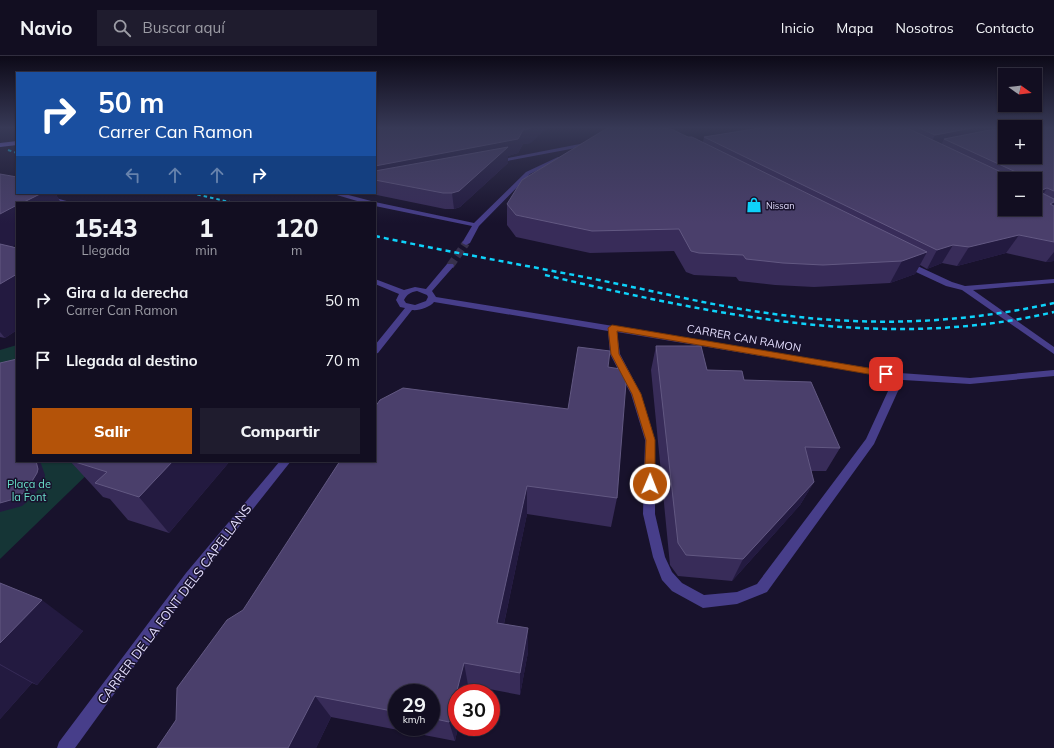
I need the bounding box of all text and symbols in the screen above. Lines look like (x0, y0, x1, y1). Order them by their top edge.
search box (97, 10, 377, 46)
text: Navio (20, 16, 73, 40)
icon: search (111, 17, 133, 39)
text: Buscar aquí (143, 18, 225, 37)
text: Inicio (781, 19, 814, 37)
text: Mapa (836, 19, 874, 37)
text: Nosotros (896, 19, 954, 37)
text: Contacto (976, 19, 1034, 37)
north arrow (998, 68, 1042, 112)
map controls (998, 68, 1042, 216)
text: 50 m (98, 85, 164, 120)
icon: right (32, 88, 84, 140)
text: Carrer Can Ramon (98, 120, 253, 143)
button: + (998, 120, 1042, 164)
icon: left (122, 164, 144, 186)
icon: ahead (164, 164, 186, 186)
icon: ahead (206, 164, 228, 186)
icon: right (248, 164, 270, 186)
button: − (998, 172, 1042, 216)
shop icon: Nissan (745, 196, 763, 214)
place label: Nissan (766, 200, 794, 211)
text: 15:43 (74, 213, 138, 243)
text: 1 (199, 213, 214, 243)
text: 120 (275, 213, 318, 243)
text: Llegada (81, 242, 130, 258)
text: min (195, 242, 217, 258)
text: m (291, 242, 302, 258)
text: Gira a la derecha (66, 283, 188, 302)
icon: right (32, 289, 54, 311)
text: 50 m (325, 291, 360, 310)
text: Carrer Can Ramon (66, 302, 178, 318)
street label: CARRER CAN RAMON (686, 321, 802, 355)
icon: arrive (32, 349, 54, 371)
text: Llegada al destino (66, 351, 198, 370)
text: 70 m (325, 351, 360, 370)
pin (869, 357, 903, 391)
icon: arrive (875, 363, 897, 385)
button: Salir (32, 408, 192, 454)
button: Compartir (200, 408, 360, 454)
position arrow (629, 463, 671, 505)
park label: Plaça de la Font (7, 477, 51, 504)
street label: CARRER DE LA FONT DELS CAPELLANS (94, 501, 254, 707)
speed limit sign: 30 (448, 684, 500, 736)
text: 29 (402, 692, 426, 717)
text: km/h (403, 713, 425, 726)

